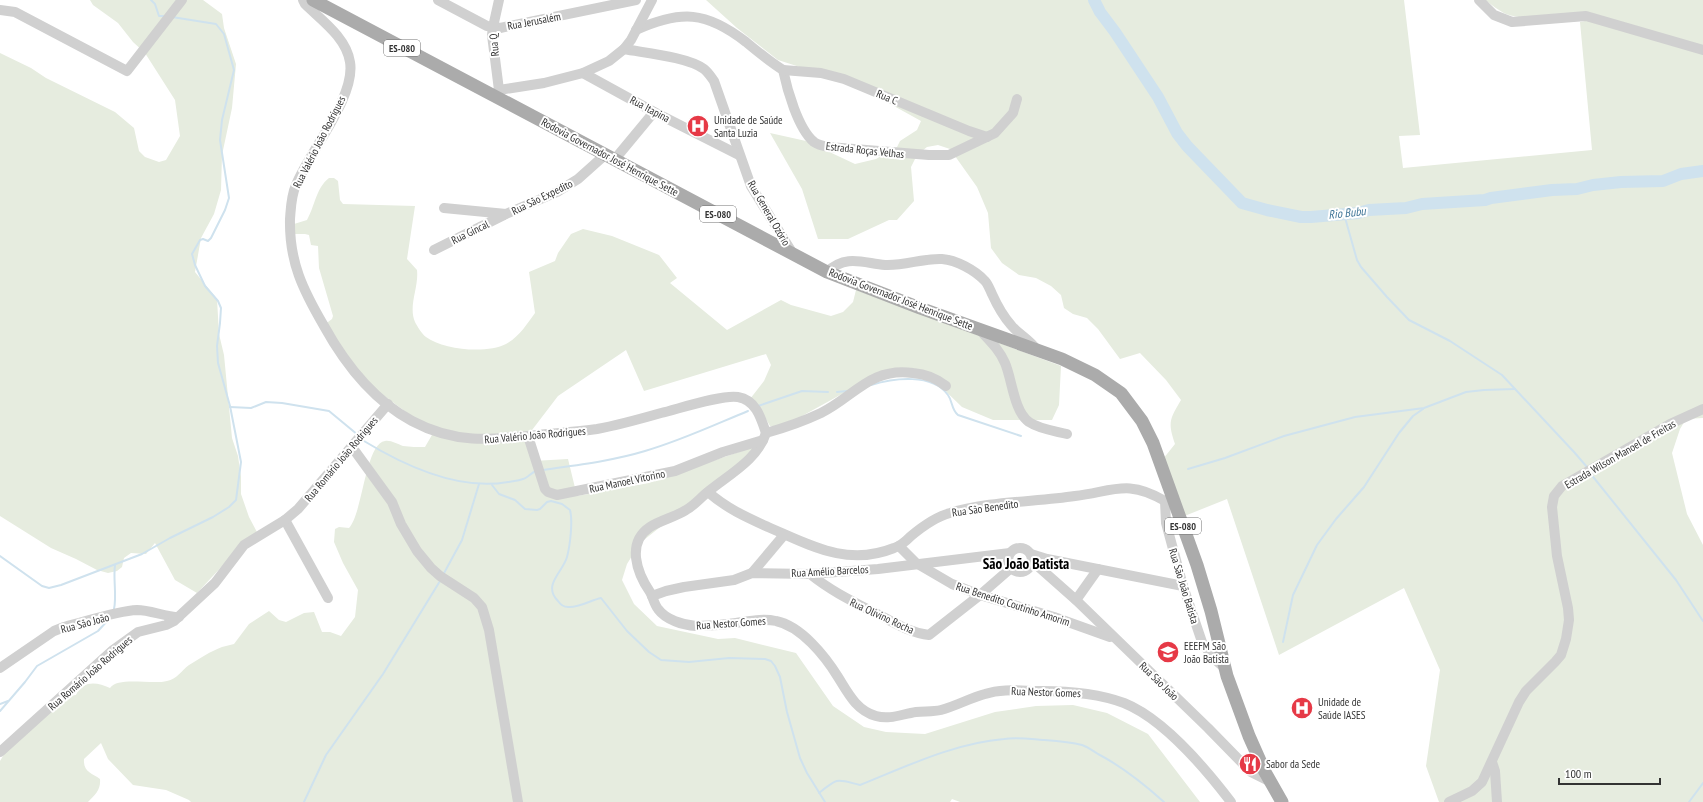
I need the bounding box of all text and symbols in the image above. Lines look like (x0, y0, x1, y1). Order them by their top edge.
street label: Rua Jerusalém (506, 9, 562, 33)
street label: Rua Q (486, 32, 502, 57)
road number: ES-080 (384, 40, 420, 56)
street label: Rua C (874, 86, 900, 108)
street label: Rua Valério João Rodrigues (290, 93, 348, 190)
street label: Rua Itapina (628, 93, 672, 125)
hospital icon: Unidade de Saúde Santa Luzia (685, 113, 711, 139)
place label: Unidade de Saúde Santa Luzia (714, 113, 783, 140)
street label: Rodovia Governador José Henrique Sette (539, 115, 681, 199)
street label: Estrada Roças Velhas (825, 139, 905, 161)
street label: Rua São Expedito (509, 176, 575, 218)
street label: Rua General Ozório (745, 178, 793, 248)
water label: Rio Bubu (1328, 203, 1367, 222)
road number: ES-080 (700, 206, 736, 222)
street label: Rua Gincal (449, 217, 492, 247)
street label: Rodovia Governador José Henrique Sette (827, 265, 975, 333)
street label: Rua Romário João Rodrigues (301, 413, 381, 504)
street label: Estrada Wilson Manoel de Freitas (1562, 416, 1678, 492)
street label: Rua Valério João Rodrigues (484, 424, 586, 446)
street label: Rua Manoel Vitorino (588, 466, 666, 496)
street label: Rua São Benedito (951, 496, 1019, 520)
road number: ES-080 (1165, 518, 1201, 534)
street label: Rua São João Batista (1166, 547, 1202, 625)
district label: São João Batista (983, 554, 1069, 573)
street label: Rua Amélio Barcelos (791, 562, 869, 580)
street label: Rua Benedito Coutinho Amorim (954, 579, 1072, 629)
street label: Rua Olivino Rocha (848, 595, 916, 637)
street label: Rua São João (59, 610, 111, 636)
street label: Rua Nestor Gomes (696, 614, 766, 632)
street label: Rua Romário João Rodrigues (45, 632, 135, 713)
school or university icon: EEEFM São João Batista (1155, 639, 1181, 665)
place label: EEEFM São João Batista (1183, 639, 1229, 666)
street label: Rua São João (1136, 659, 1182, 703)
street label: Rua Nestor Gomes (1011, 684, 1081, 700)
hospital icon: Unidade de Saúde IASES (1289, 695, 1315, 721)
place label: Unidade de Saúde IASES (1318, 695, 1366, 722)
restaurant icon: Sabor da Sede (1237, 751, 1263, 777)
place label: Sabor da Sede (1266, 757, 1320, 771)
scale bar (1559, 760, 1660, 786)
text: 100 m (1565, 766, 1592, 781)

